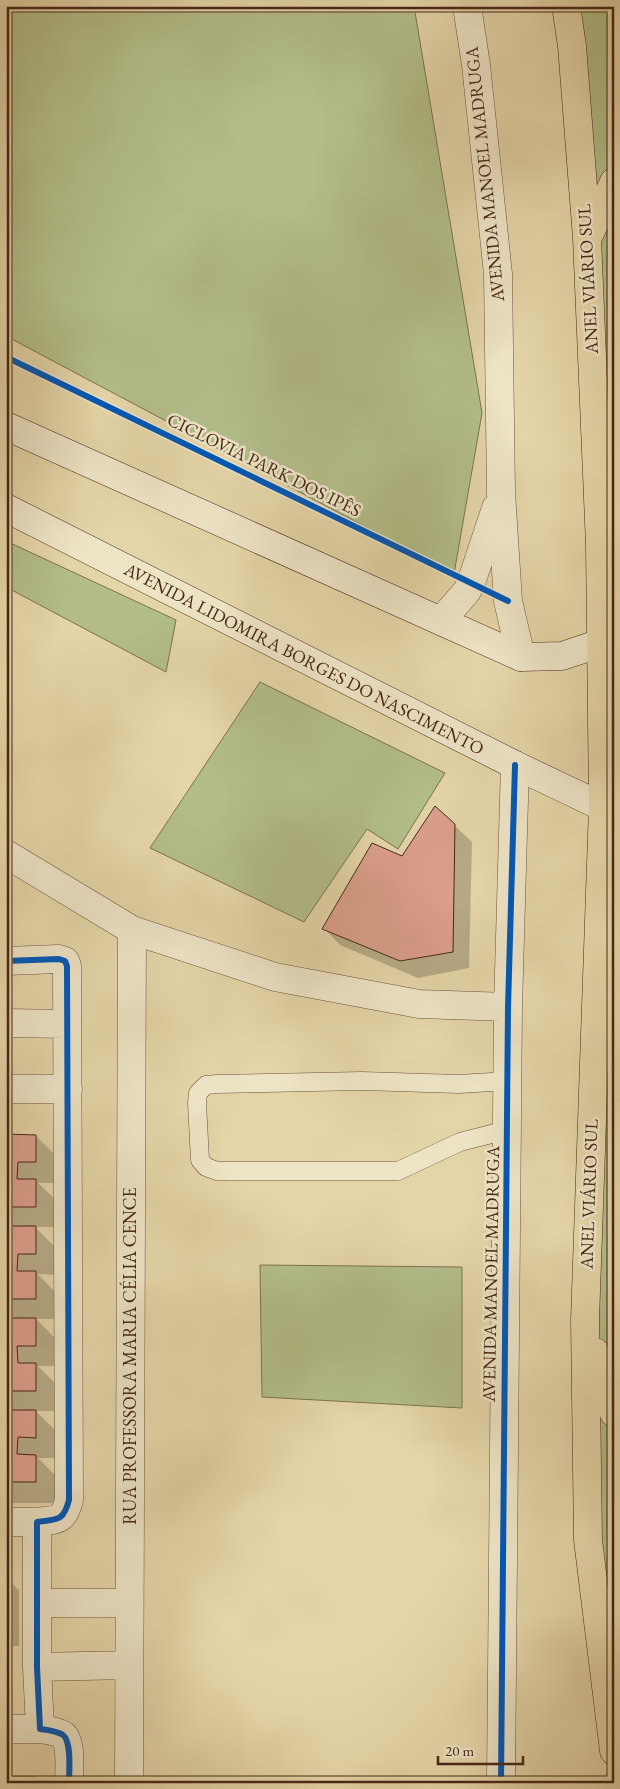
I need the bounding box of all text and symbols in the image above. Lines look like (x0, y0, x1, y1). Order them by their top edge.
street label: AVENIDA MANOEL MADRUGA (460, 45, 509, 304)
street label: ANEL VIÁRIO SUL (572, 203, 603, 356)
street label: CICLOVIA PARK DOS IPÊS (164, 408, 365, 522)
street label: AVENIDA LIDOMIRA BORGES DO NASCIMENTO (120, 557, 488, 760)
street label: ANEL VIÁRIO SUL (574, 1118, 603, 1270)
street label: AVENIDA MANOEL MADRUGA (477, 1145, 504, 1403)
street label: RUA PROFESSORA MARIA CÉLIA CENCE (118, 1187, 141, 1525)
scale bar (438, 1734, 522, 1766)
text: 20 m (445, 1741, 474, 1760)

